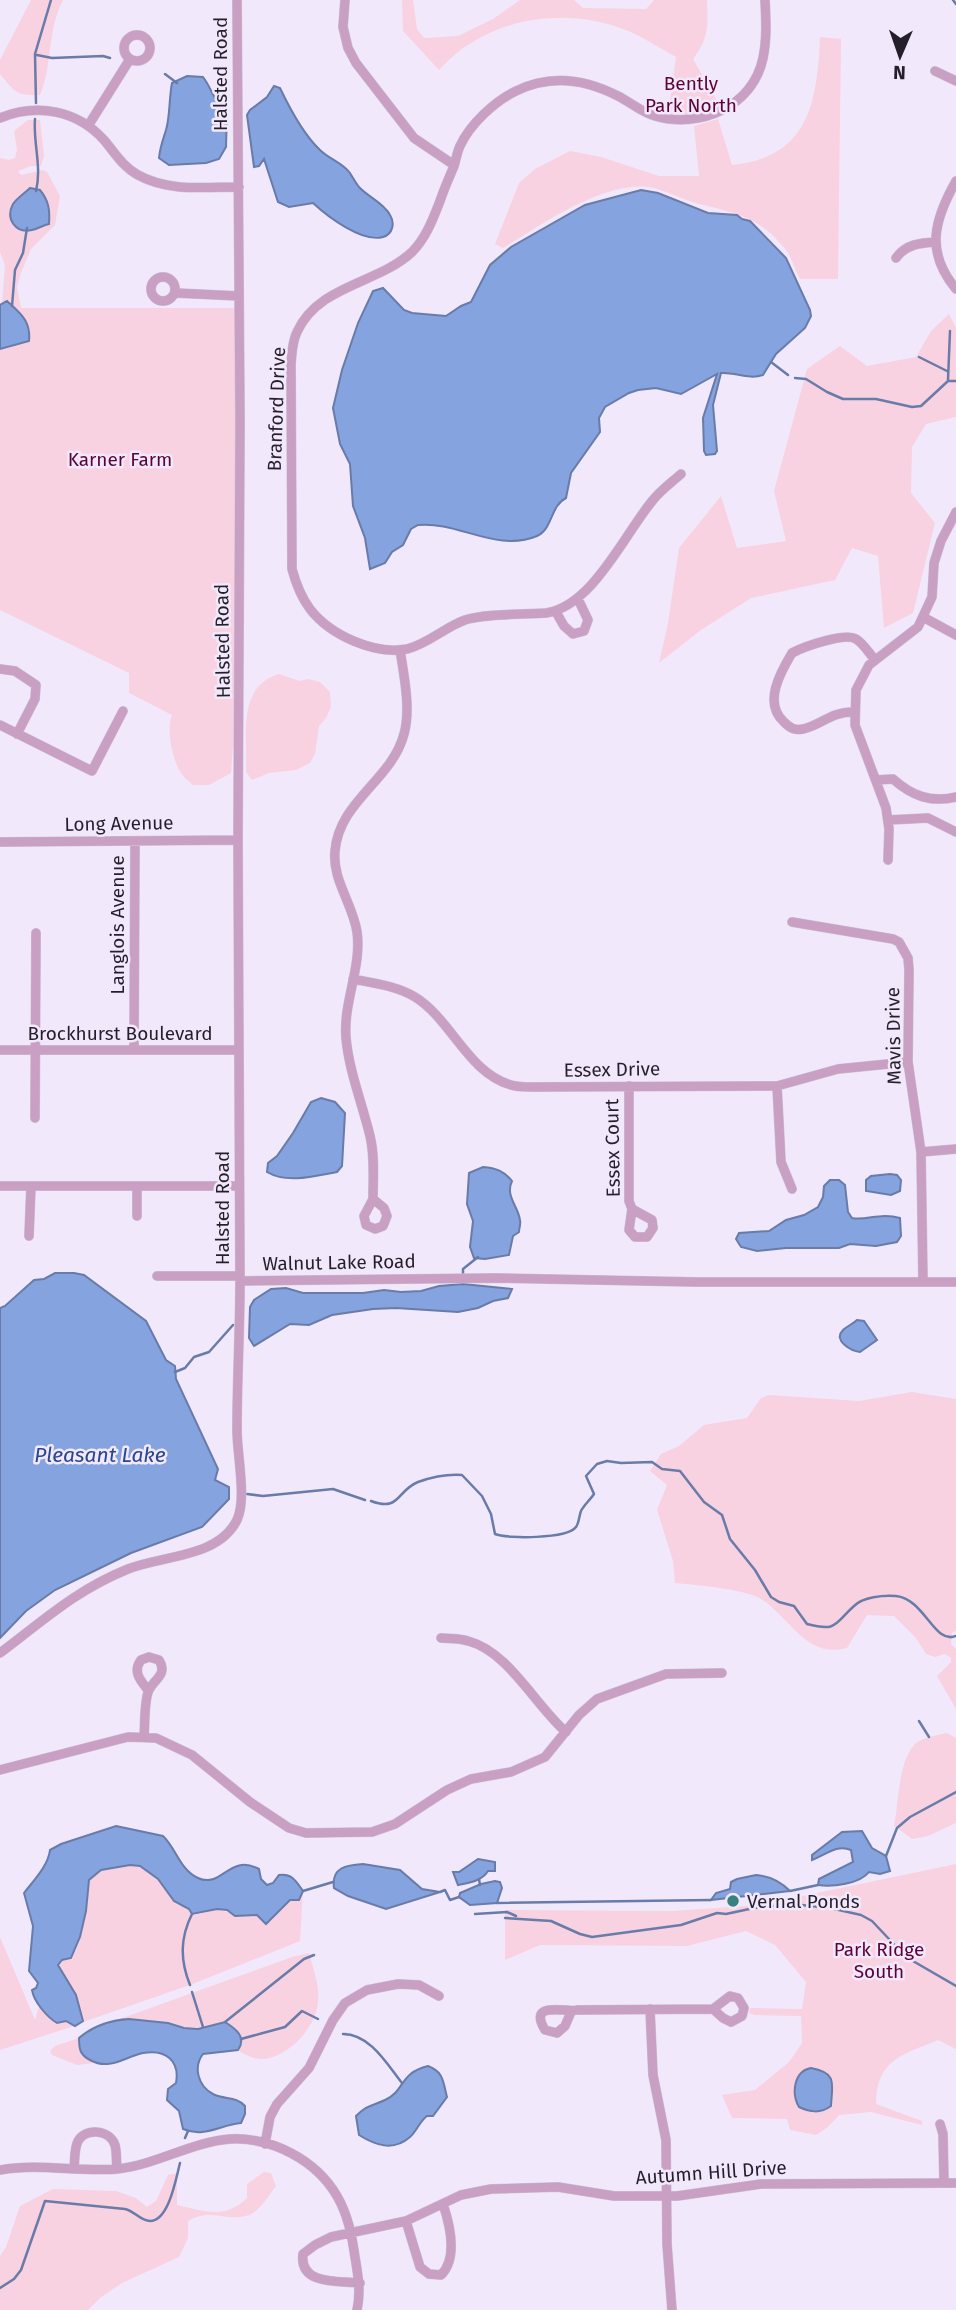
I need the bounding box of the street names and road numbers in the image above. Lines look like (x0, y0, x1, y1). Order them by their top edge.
street label: Halsted Road (209, 17, 232, 131)
street label: Branford Drive (263, 346, 290, 472)
street label: Halsted Road (210, 583, 235, 699)
street label: Long Avenue (64, 811, 174, 836)
street label: Langlois Avenue (106, 855, 129, 995)
street label: Mavis Drive (881, 987, 906, 1085)
street label: Brockhurst Boulevard (27, 1022, 213, 1045)
street label: Essex Drive (564, 1057, 661, 1082)
street label: Essex Court (600, 1098, 625, 1198)
street label: Halsted Road (211, 1151, 234, 1265)
street label: Walnut Lake Road (262, 1250, 416, 1275)
street label: Autumn Hill Drive (635, 2156, 787, 2189)

